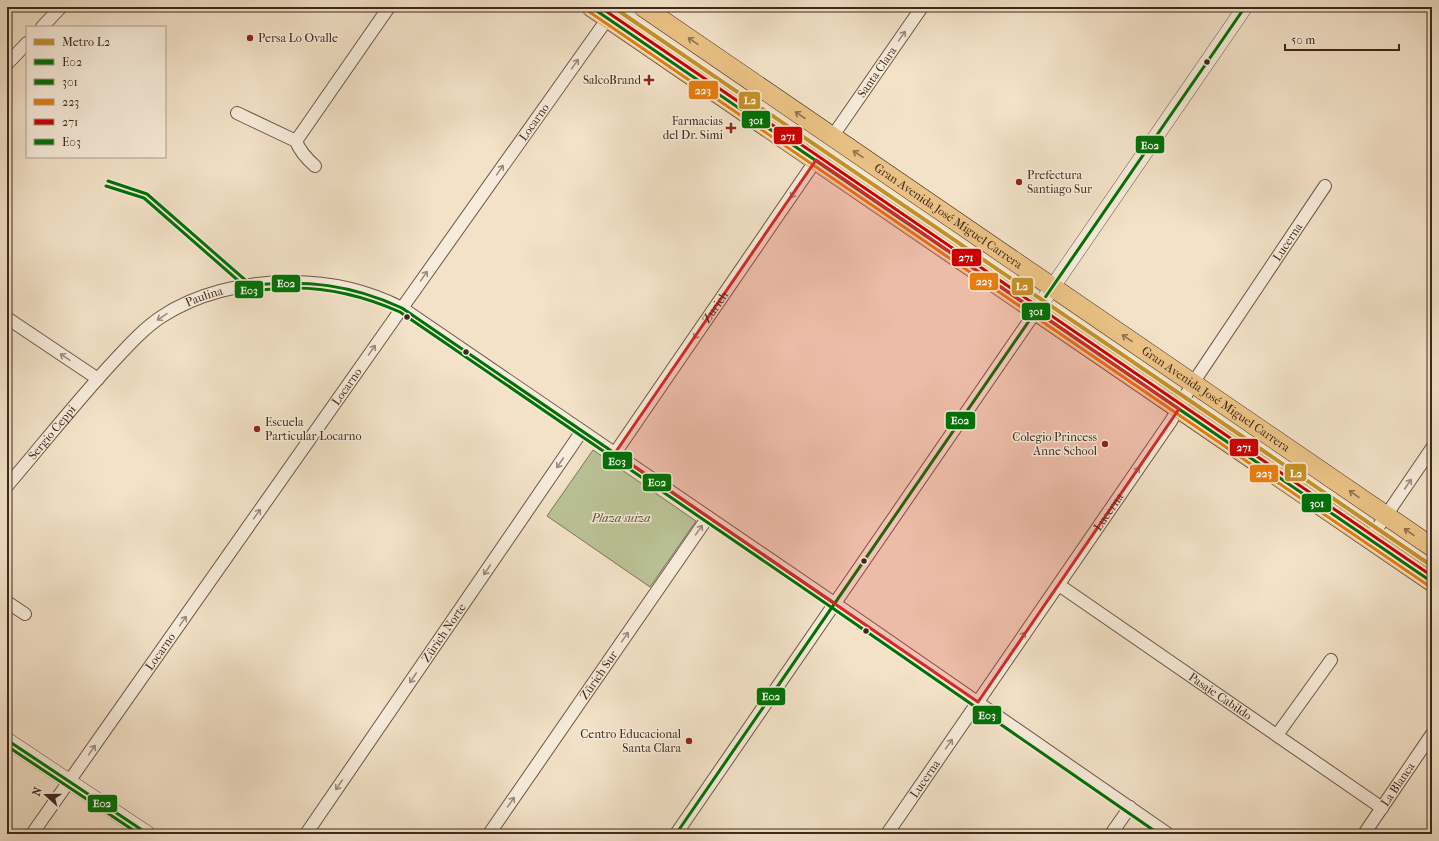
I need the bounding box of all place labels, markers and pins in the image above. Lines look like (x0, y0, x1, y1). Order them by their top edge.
place label: Persa Lo Ovalle (258, 31, 338, 45)
marker: Persa Lo Ovalle (245, 33, 255, 43)
unlabelled marker (1202, 57, 1212, 67)
place label: SalcoBrand (583, 73, 641, 87)
marker: SalcoBrand (644, 75, 654, 85)
place label: Farmacias del Dr. Simi (663, 114, 724, 142)
marker: Farmacias del Dr. Simi (726, 123, 736, 133)
place label: Prefectura Santiago Sur (1027, 168, 1093, 196)
marker: Prefectura Santiago Sur (1014, 177, 1024, 187)
unlabelled marker (402, 312, 412, 322)
unlabelled marker (461, 347, 471, 357)
place label: Escuela Particular Locarno (265, 415, 362, 443)
marker: Escuela Particular Locarno (252, 424, 262, 434)
place label: Colegio Princess Anne School (1012, 430, 1098, 458)
marker: Colegio Princess Anne School (1100, 439, 1110, 449)
unlabelled marker (859, 556, 869, 566)
unlabelled marker (861, 626, 871, 636)
place label: Centro Educacional Santa Clara (580, 727, 682, 755)
marker: Centro Educacional Santa Clara (684, 736, 694, 746)

